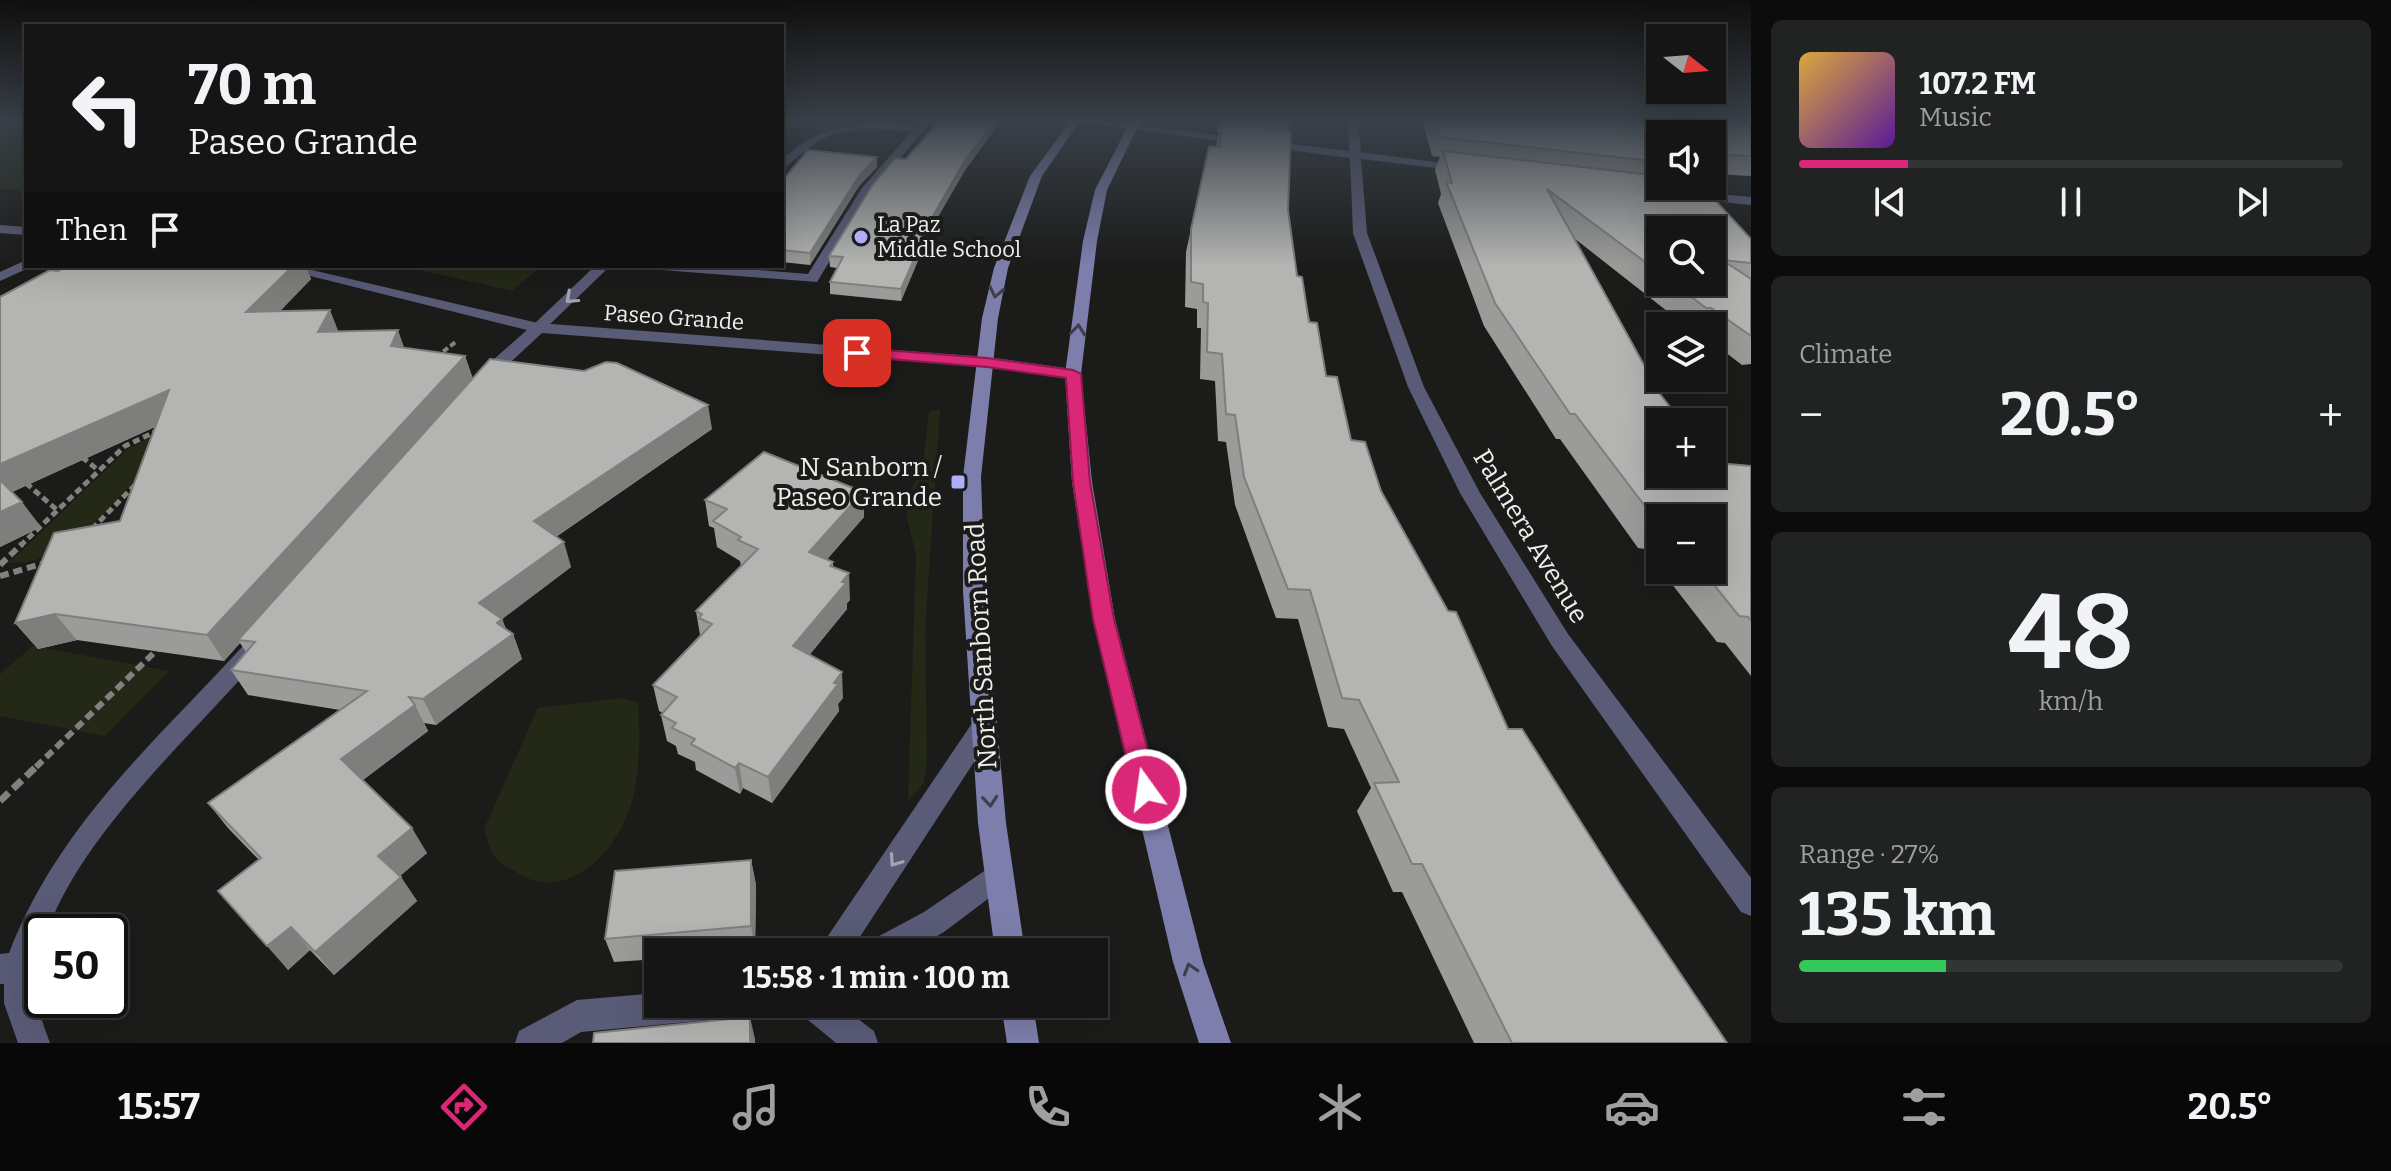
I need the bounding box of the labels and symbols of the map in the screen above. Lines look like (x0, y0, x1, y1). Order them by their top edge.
north arrow (1646, 24, 1726, 104)
place label: La Paz Middle School (877, 211, 1021, 263)
marker: La Paz Middle School (852, 228, 870, 246)
one-way arrow (988, 284, 1005, 298)
one-way arrow (566, 288, 581, 302)
street label: Paseo Grande (603, 299, 745, 336)
pin (823, 319, 891, 387)
one-way arrow (1069, 323, 1086, 336)
street label: Palmera Avenue (1467, 444, 1595, 629)
place label: N Sanborn / Paseo Grande (776, 452, 943, 513)
marker: N Sanborn / Paseo Grande (949, 473, 967, 491)
street label: North Sanborn Road (960, 522, 1003, 770)
position arrow (1104, 748, 1188, 832)
one-way arrow (982, 795, 999, 808)
one-way arrow (890, 852, 905, 866)
speed limit sign: 50 (24, 914, 128, 1018)
one-way arrow (1184, 962, 1200, 976)

